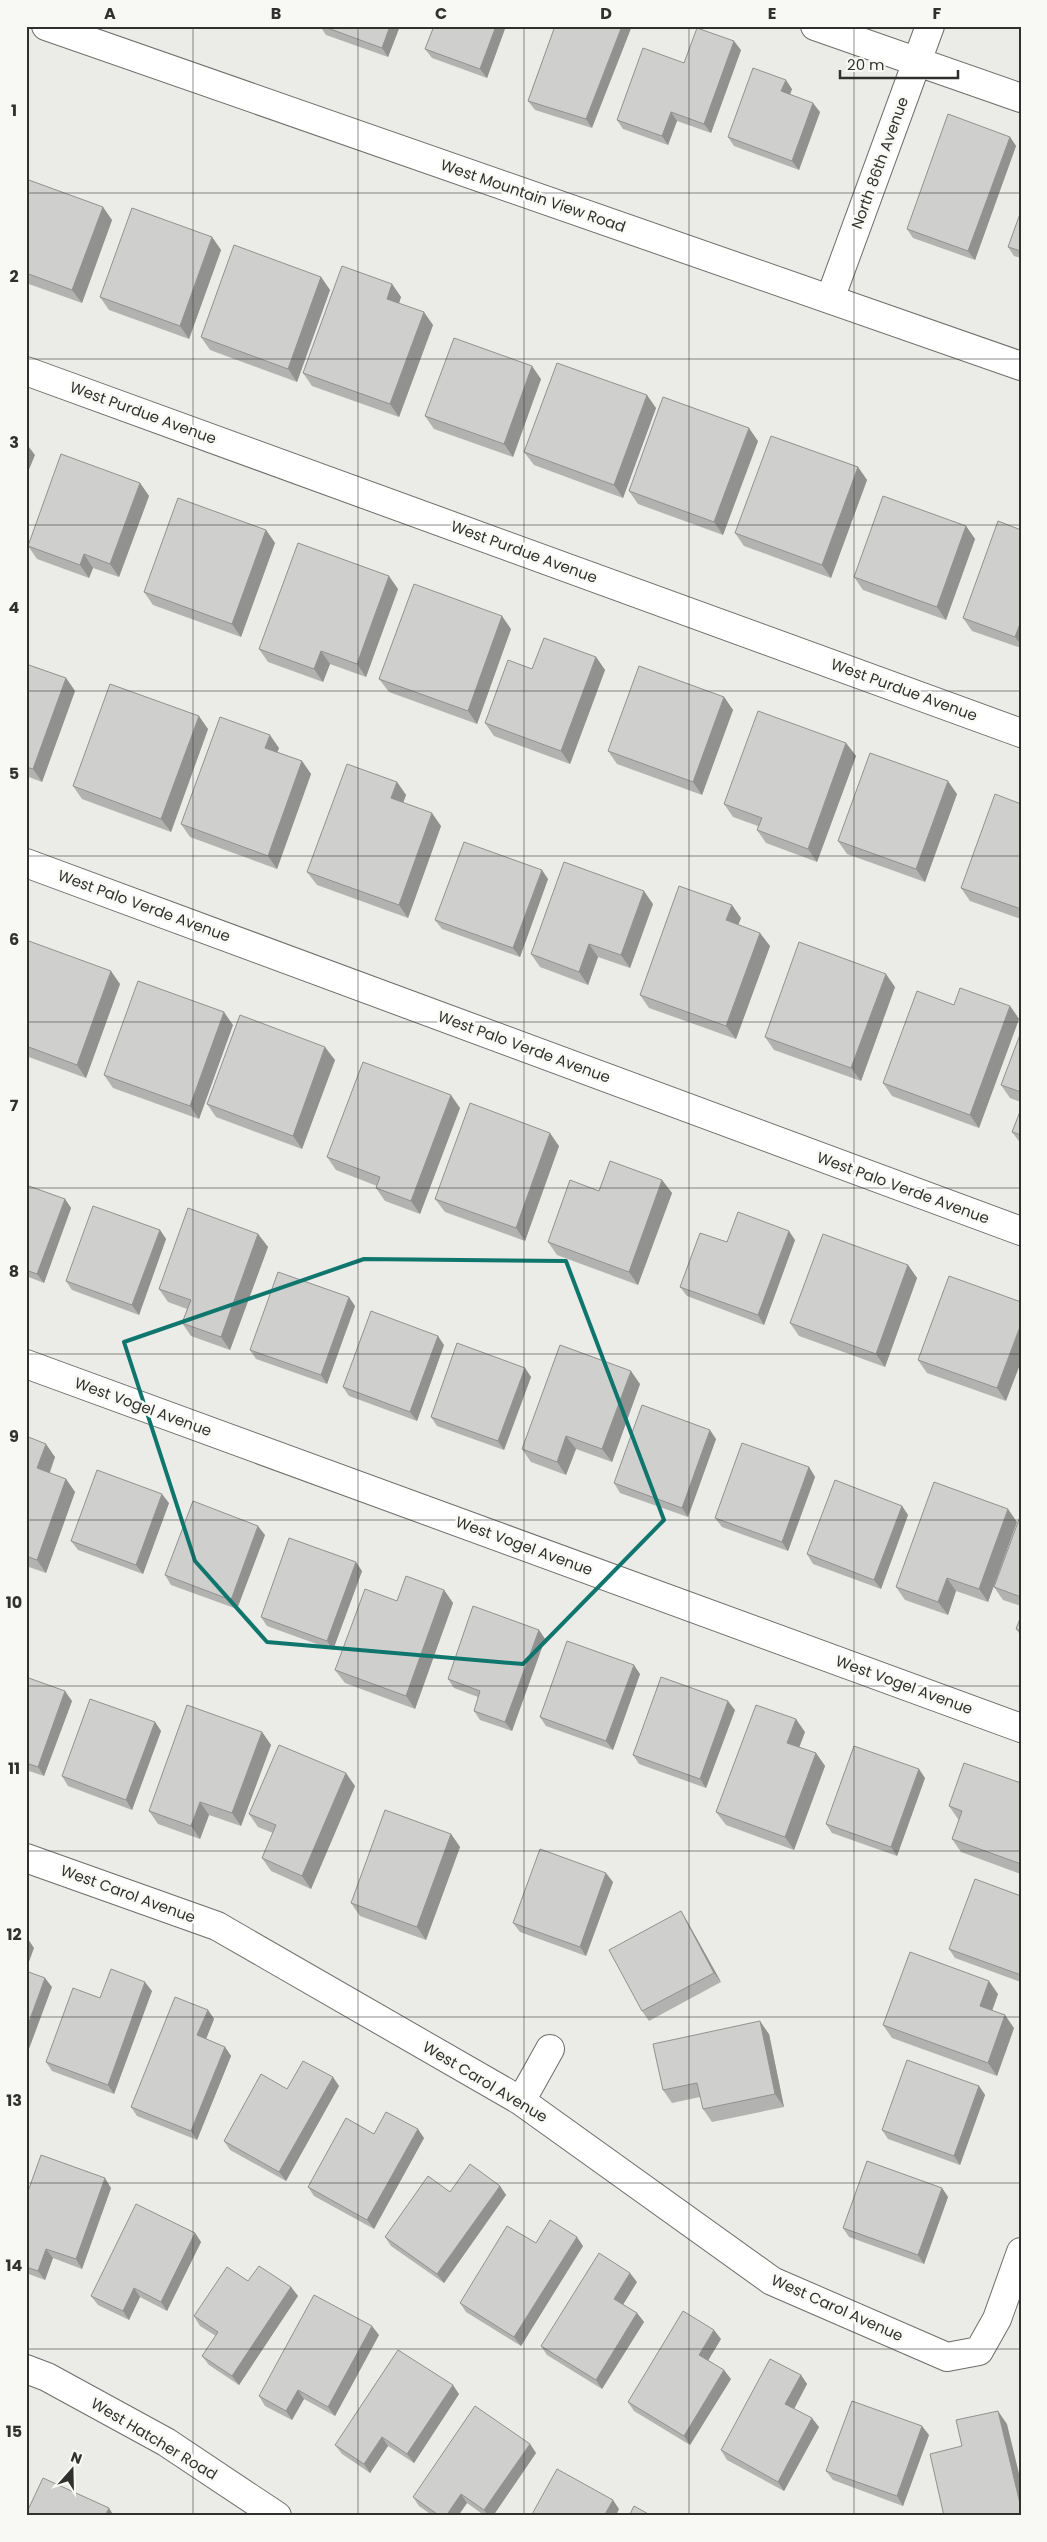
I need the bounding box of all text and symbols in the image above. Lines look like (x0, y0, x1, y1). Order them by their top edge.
text: A (104, 2, 116, 25)
text: B (271, 2, 281, 25)
text: C (435, 2, 447, 25)
text: D (600, 2, 612, 25)
text: E (768, 2, 776, 25)
text: F (933, 2, 942, 25)
scale bar (840, 48, 957, 80)
text: 20 m (847, 54, 885, 75)
street label: North 86th Avenue (846, 94, 913, 232)
text: 1 (11, 99, 17, 122)
street label: West Mountain View Road (438, 154, 628, 237)
text: 2 (9, 265, 19, 288)
street label: West Purdue Avenue (67, 376, 219, 449)
text: 3 (9, 431, 19, 454)
street label: West Purdue Avenue (448, 515, 600, 588)
text: 4 (9, 596, 20, 619)
street label: West Purdue Avenue (828, 653, 980, 726)
text: 5 (9, 762, 19, 785)
street label: West Palo Verde Avenue (55, 865, 233, 947)
text: 6 (9, 928, 19, 951)
street label: West Palo Verde Avenue (435, 1006, 613, 1088)
text: 7 (10, 1094, 19, 1117)
street label: West Palo Verde Avenue (814, 1147, 992, 1229)
text: 8 (9, 1260, 19, 1283)
street label: West Vogel Avenue (72, 1372, 215, 1441)
text: 9 (9, 1425, 19, 1448)
street label: West Vogel Avenue (453, 1511, 596, 1580)
text: 10 (6, 1591, 22, 1614)
street label: West Vogel Avenue (833, 1650, 976, 1719)
text: 11 (8, 1757, 20, 1780)
street label: West Carol Avenue (58, 1859, 199, 1928)
text: 12 (6, 1923, 22, 1946)
street label: West Carol Avenue (419, 2036, 552, 2127)
text: 13 (6, 2089, 22, 2112)
text: 14 (6, 2254, 23, 2277)
street label: West Carol Avenue (768, 2269, 906, 2346)
street label: West Hatcher Road (87, 2393, 221, 2485)
text: 15 (6, 2420, 22, 2443)
north arrow (48, 2444, 98, 2494)
text: N (68, 2447, 85, 2469)

